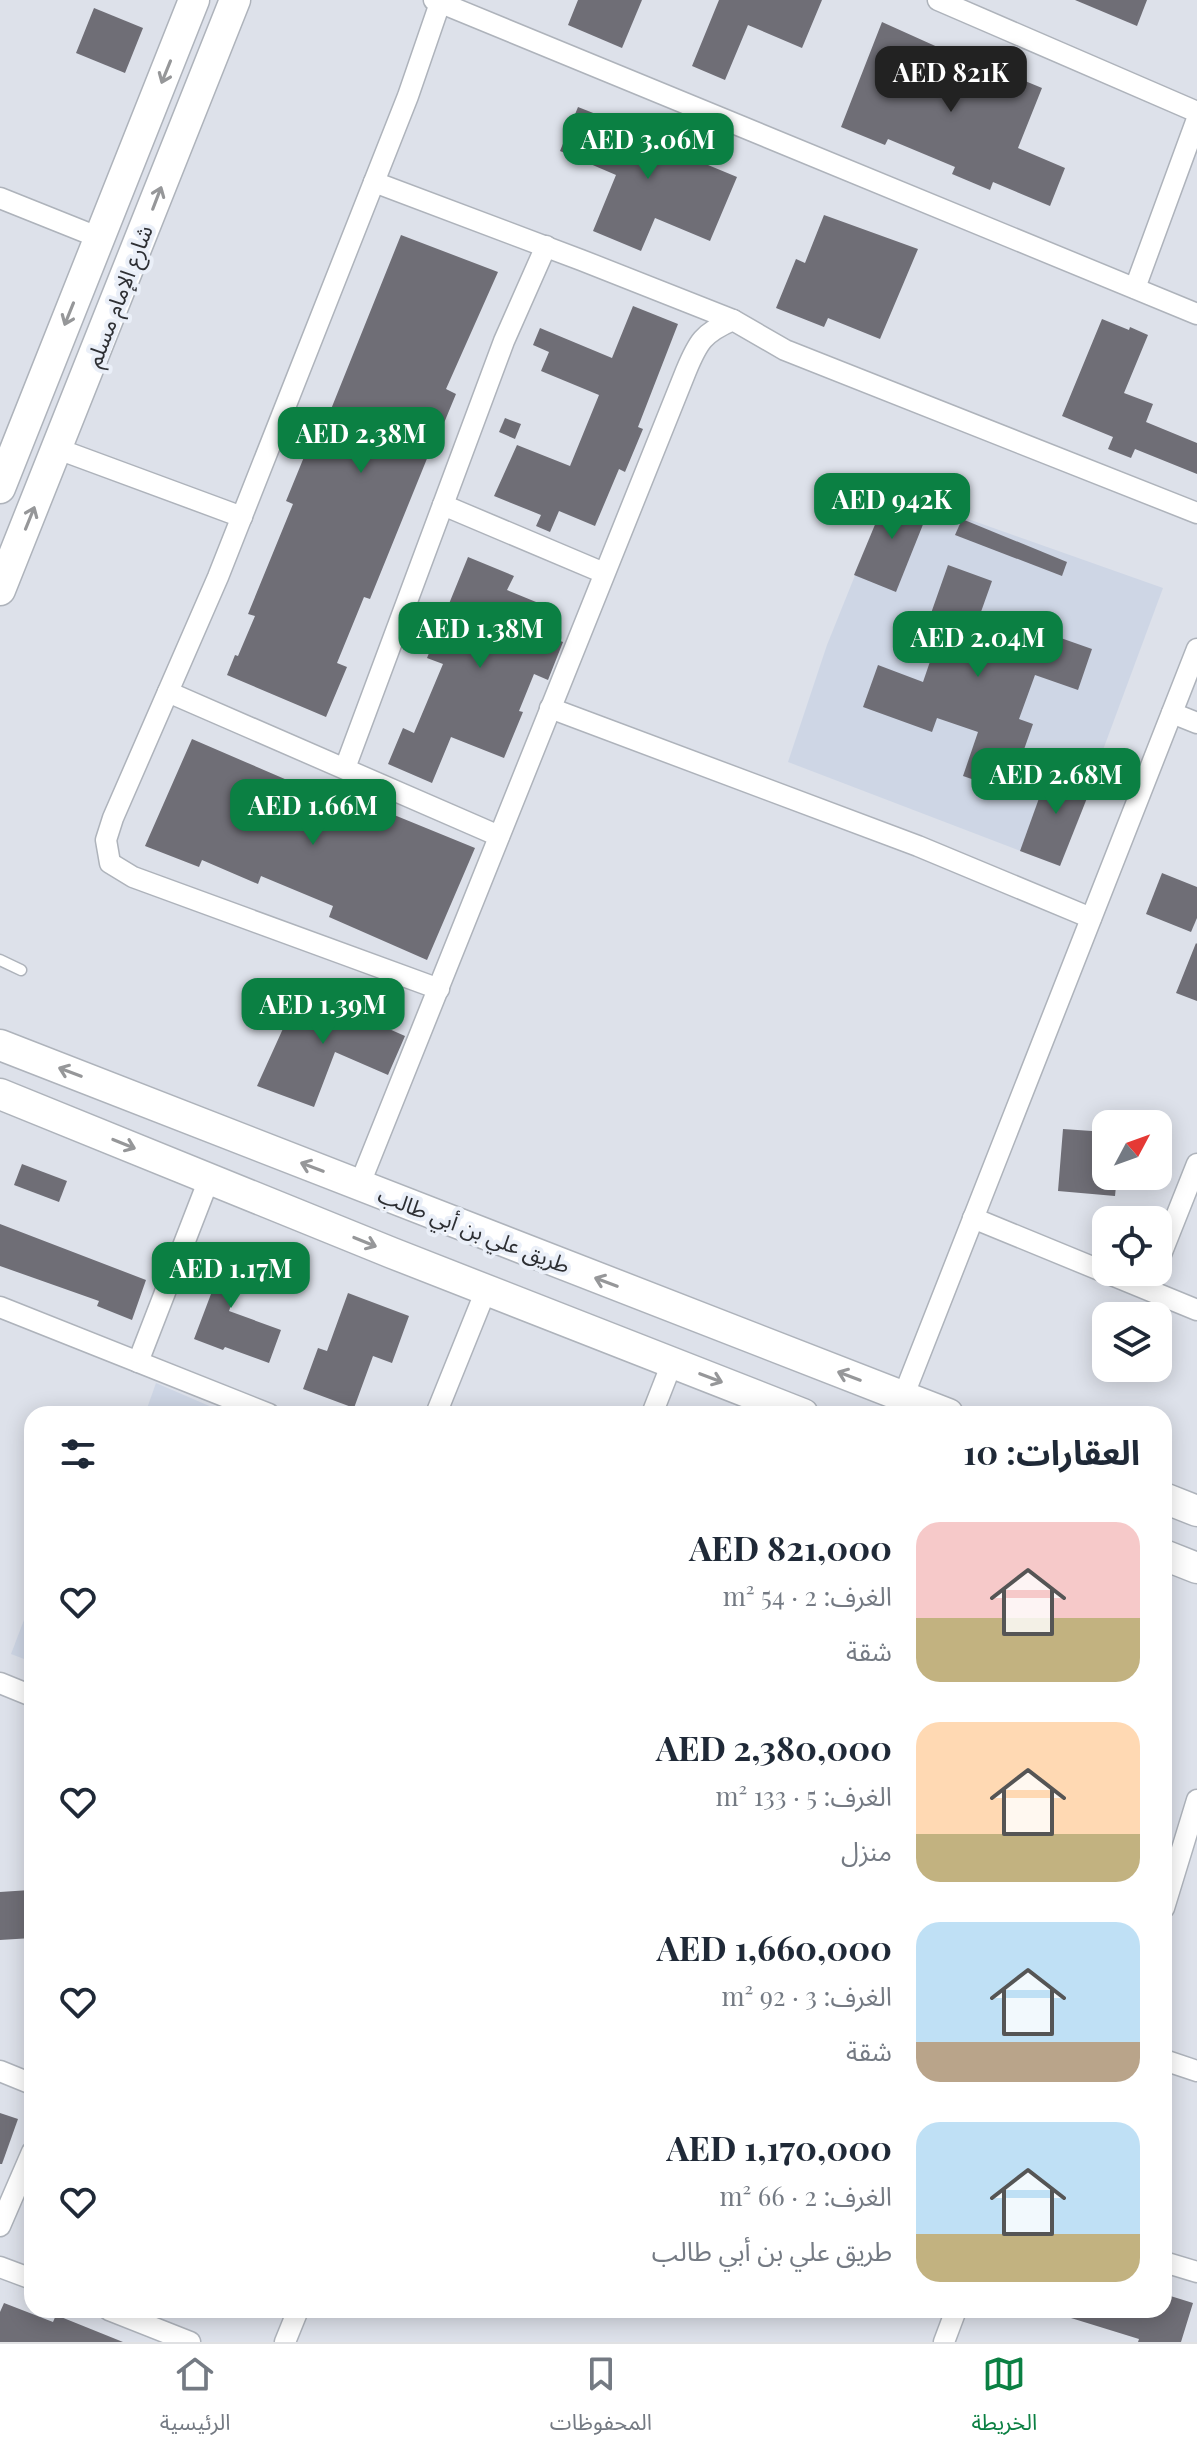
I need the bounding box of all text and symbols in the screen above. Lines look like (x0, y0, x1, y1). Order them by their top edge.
pin: AED 821K (868, 46, 1034, 114)
text: AED 821K (893, 54, 1009, 89)
one-way arrow (157, 59, 172, 84)
pin: AED 3.06M (556, 113, 740, 181)
text: AED 3.06M (581, 121, 715, 156)
one-way arrow (151, 186, 165, 211)
street label: شارع الإمام مسلم (77, 220, 162, 372)
one-way arrow (61, 301, 76, 326)
pin: AED 2.38M (269, 407, 453, 475)
text: AED 2.38M (296, 415, 426, 450)
pin: AED 942K (809, 473, 975, 541)
text: AED 942K (832, 481, 952, 516)
one-way arrow (23, 506, 38, 531)
pin: AED 1.38M (388, 602, 572, 670)
text: AED 1.38M (416, 610, 544, 645)
pin: AED 2.04M (886, 611, 1070, 679)
text: AED 2.04M (911, 619, 1045, 654)
pin: AED 2.68M (964, 748, 1148, 816)
text: AED 2.68M (989, 756, 1123, 791)
pin: AED 1.66M (221, 779, 405, 847)
text: AED 1.66M (248, 787, 378, 822)
pin: AED 1.39M (231, 978, 415, 1046)
text: AED 1.39M (260, 986, 386, 1021)
one-way arrow (58, 1064, 83, 1078)
north arrow (1092, 1110, 1172, 1190)
map controls (1092, 1110, 1172, 1382)
one-way arrow (111, 1138, 136, 1153)
one-way arrow (300, 1159, 325, 1173)
street label: طريق علي بن أبي طالب (373, 1179, 575, 1282)
button: locate (1092, 1206, 1172, 1286)
one-way arrow (352, 1236, 377, 1250)
pin: AED 1.17M (139, 1242, 323, 1310)
text: AED 1.17M (170, 1250, 292, 1285)
one-way arrow (594, 1274, 619, 1288)
button: layers (1092, 1302, 1172, 1382)
one-way arrow (837, 1368, 862, 1382)
one-way arrow (698, 1372, 723, 1386)
text: العقارات: 10 (963, 1428, 1140, 1474)
icon: filters (56, 1432, 100, 1476)
text: AED 821,000 (689, 1524, 892, 1570)
icon: home (980, 1554, 1076, 1650)
text: الغرف: 2 · 54 m² (723, 1578, 892, 1613)
icon: heart (56, 1580, 100, 1624)
text: شقة (846, 1633, 892, 1668)
text: AED 2,380,000 (656, 1724, 892, 1770)
icon: home (980, 1754, 1076, 1850)
text: الغرف: 5 · 133 m² (715, 1778, 892, 1813)
icon: heart (56, 1780, 100, 1824)
text: منزل (841, 1833, 892, 1868)
text: AED 1,660,000 (657, 1924, 892, 1970)
icon: home (980, 1954, 1076, 2050)
text: الغرف: 3 · 92 m² (721, 1978, 892, 2013)
icon: heart (56, 1980, 100, 2024)
text: شقة (846, 2033, 892, 2068)
text: AED 1,170,000 (666, 2124, 892, 2170)
icon: home (980, 2154, 1076, 2250)
text: الغرف: 2 · 66 m² (719, 2178, 892, 2213)
icon: heart (56, 2180, 100, 2224)
text: طريق علي بن أبي طالب (652, 2233, 892, 2268)
tab: الرئيسية (160, 2352, 230, 2446)
tab: المحفوظات (550, 2352, 652, 2446)
tab: الخريطة (971, 2352, 1037, 2446)

